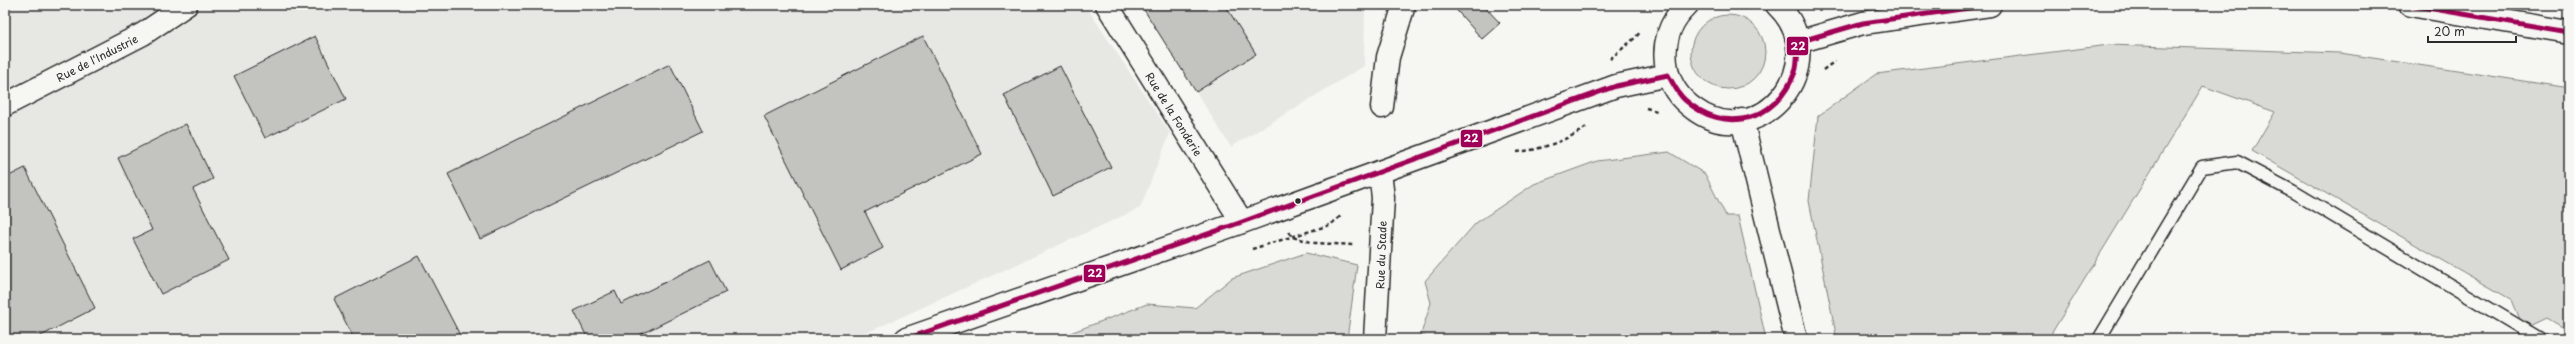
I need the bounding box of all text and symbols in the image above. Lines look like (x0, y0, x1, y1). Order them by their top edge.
scale bar (2428, 18, 2516, 44)
text: 20 m (2434, 22, 2465, 40)
street label: Rue de l'Industrie (53, 30, 141, 86)
line badge: 22 (1786, 36, 1809, 56)
text: 22 (1791, 37, 1805, 54)
street label: Rue de la Fonderie (1141, 69, 1207, 159)
line badge: 22 (1460, 129, 1483, 148)
text: 22 (1464, 129, 1478, 146)
unlabelled marker (1293, 196, 1303, 206)
street label: Rue du Stade (1371, 220, 1391, 289)
line badge: 22 (1083, 264, 1106, 283)
text: 22 (1088, 264, 1102, 281)

